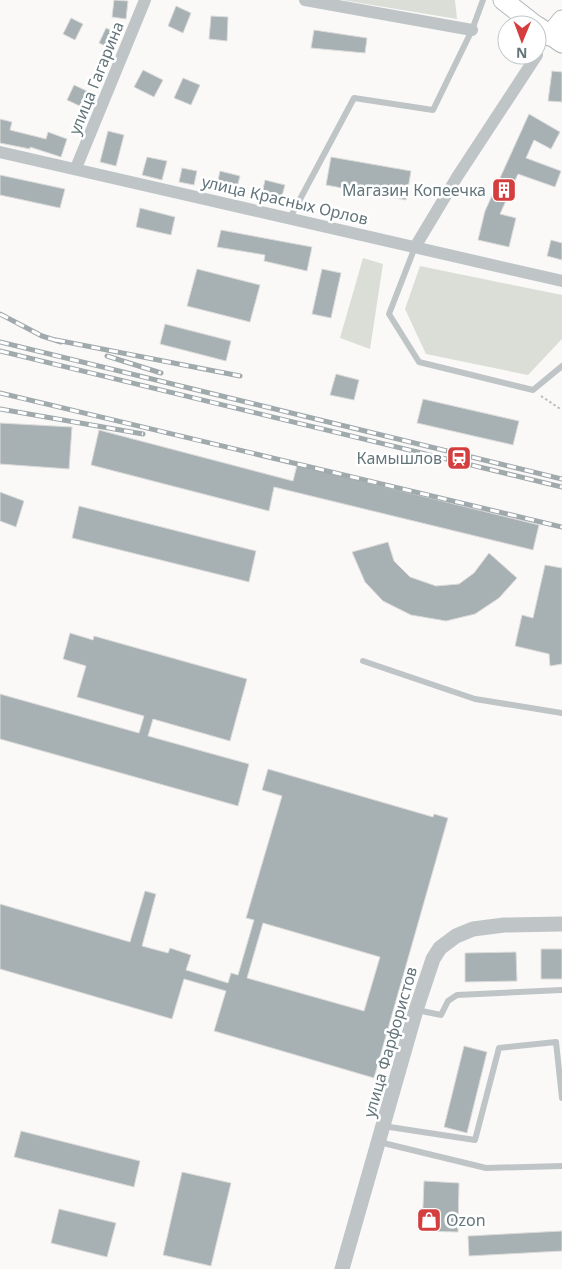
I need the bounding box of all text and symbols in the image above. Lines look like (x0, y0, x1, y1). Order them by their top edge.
north arrow (497, 15, 547, 65)
street label: улица Гагарина (63, 18, 129, 138)
text: N (516, 44, 528, 63)
street label: улица Красных Орлов (200, 170, 370, 230)
building icon: Магазин Копеечка (491, 177, 517, 203)
place label: Магазин Копеечка (342, 179, 486, 201)
station icon: Камышлов (446, 445, 472, 471)
place label: Камышлов (357, 447, 442, 469)
street label: улица Фарфористов (358, 964, 422, 1120)
shop icon: Ozon (416, 1207, 442, 1233)
place label: Ozon (446, 1209, 486, 1231)

